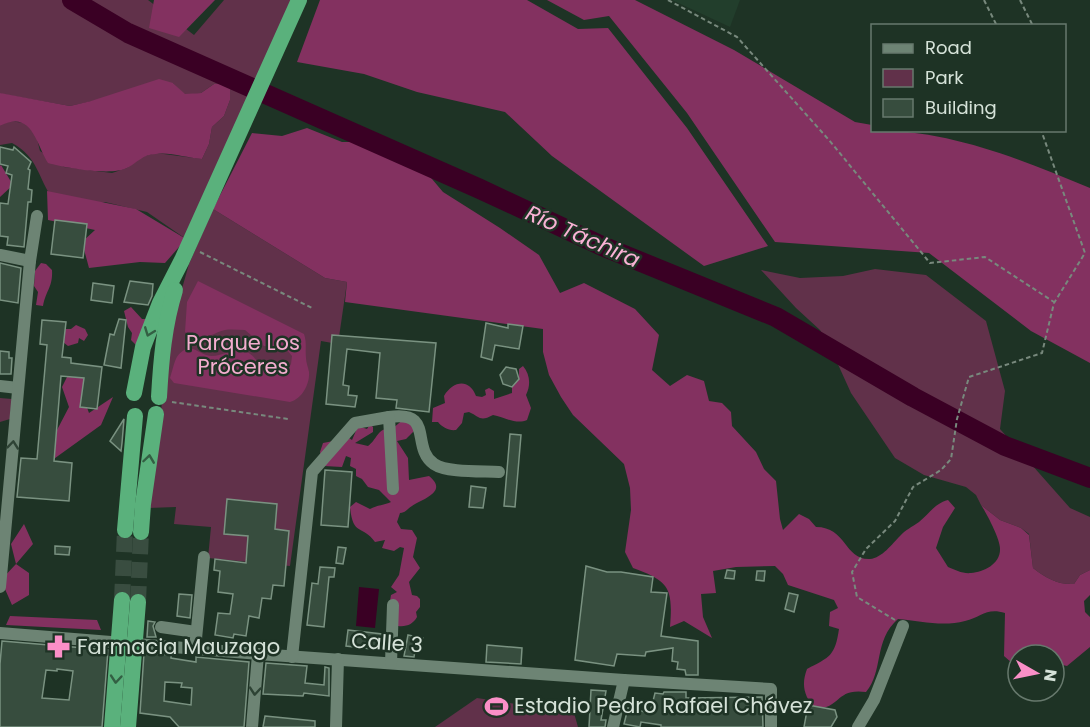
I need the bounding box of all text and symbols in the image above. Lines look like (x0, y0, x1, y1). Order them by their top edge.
legend (871, 24, 1066, 132)
text: Road (925, 35, 972, 60)
text: Park (925, 65, 964, 90)
text: Building (925, 95, 997, 120)
water label: Río Táchira (521, 197, 645, 276)
one-way arrow (143, 326, 156, 337)
park label: Parque Los Próceres (186, 328, 300, 381)
one-way arrow (6, 440, 19, 449)
one-way arrow (143, 454, 155, 464)
street label: Calle 3 (350, 626, 424, 659)
place label: Farmacia Mauzago (77, 632, 280, 661)
pharmacy icon: Farmacia Mauzago (46, 634, 72, 660)
north arrow (1006, 643, 1066, 703)
text: N (1038, 668, 1063, 683)
one-way arrow (110, 675, 123, 684)
one-way arrow (249, 686, 262, 695)
place label: Estadio Pedro Rafael Chávez (514, 691, 812, 720)
sports icon: Estadio Pedro Rafael Chávez (483, 693, 509, 719)

